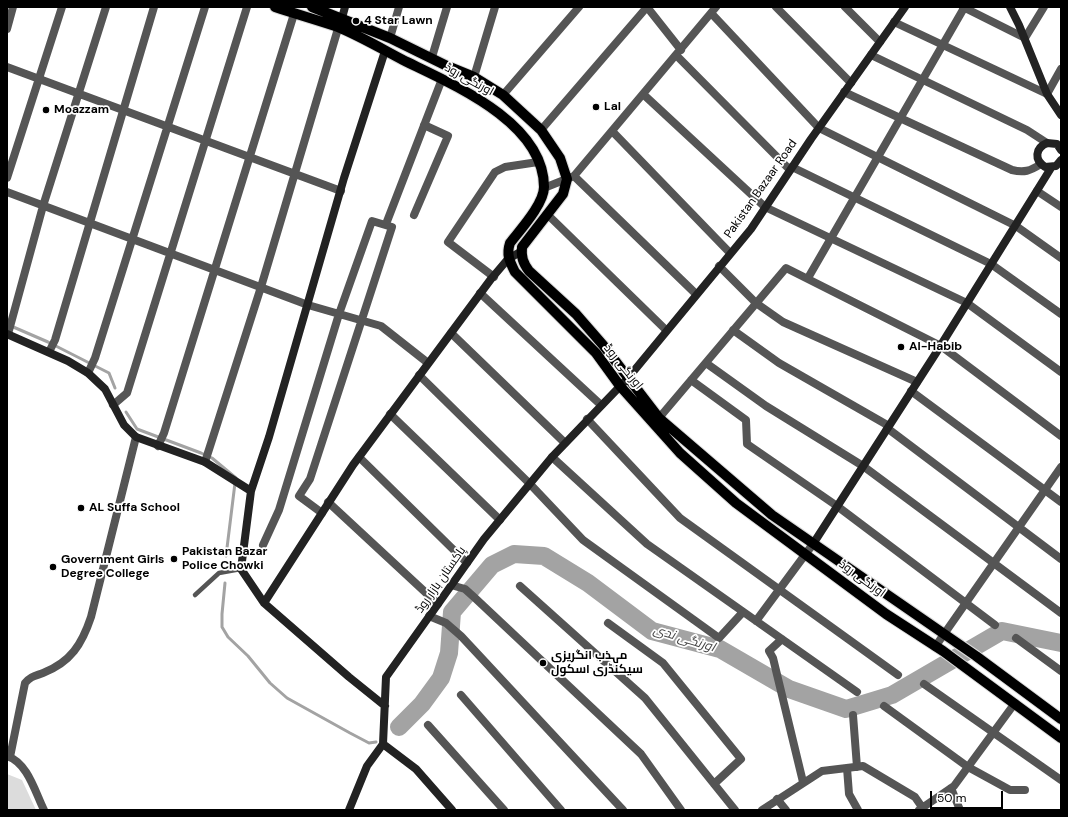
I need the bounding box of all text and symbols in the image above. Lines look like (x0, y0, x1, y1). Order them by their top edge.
place label: 4 Star Lawn (364, 14, 433, 28)
marker: 4 Star Lawn (351, 16, 361, 26)
street label: اورنگی روڈ (442, 61, 496, 99)
place label: Lal (604, 100, 621, 114)
marker: Lal (591, 102, 601, 112)
place label: Moazzam (54, 103, 109, 117)
marker: Moazzam (41, 105, 51, 115)
street label: Pakistan Bazaar Road (722, 137, 800, 241)
place label: Al-Habib (909, 340, 962, 354)
street label: اورنگی روڈ (600, 342, 646, 392)
marker: Al-Habib (896, 342, 906, 352)
place label: AL Suffa School (89, 501, 180, 515)
marker: AL Suffa School (76, 503, 86, 513)
street label: پاکستان بازار روڈ (413, 544, 469, 616)
place label: Pakistan Bazar Police Chowki (182, 545, 267, 573)
place label: Government Girls Degree College (61, 553, 164, 581)
marker: Pakistan Bazar Police Chowki (169, 554, 179, 564)
street label: اورنگی روڈ (836, 557, 888, 601)
marker: Government Girls Degree College (48, 562, 58, 572)
water label: اورنگی ندی (651, 622, 717, 656)
place label: مہذب انگریزی سیکنڈری اسکول (551, 649, 643, 677)
marker: مہذب انگریزی سیکنڈری اسکول (538, 658, 548, 668)
scale bar (932, 783, 1005, 809)
text: 50 m (937, 790, 966, 806)

